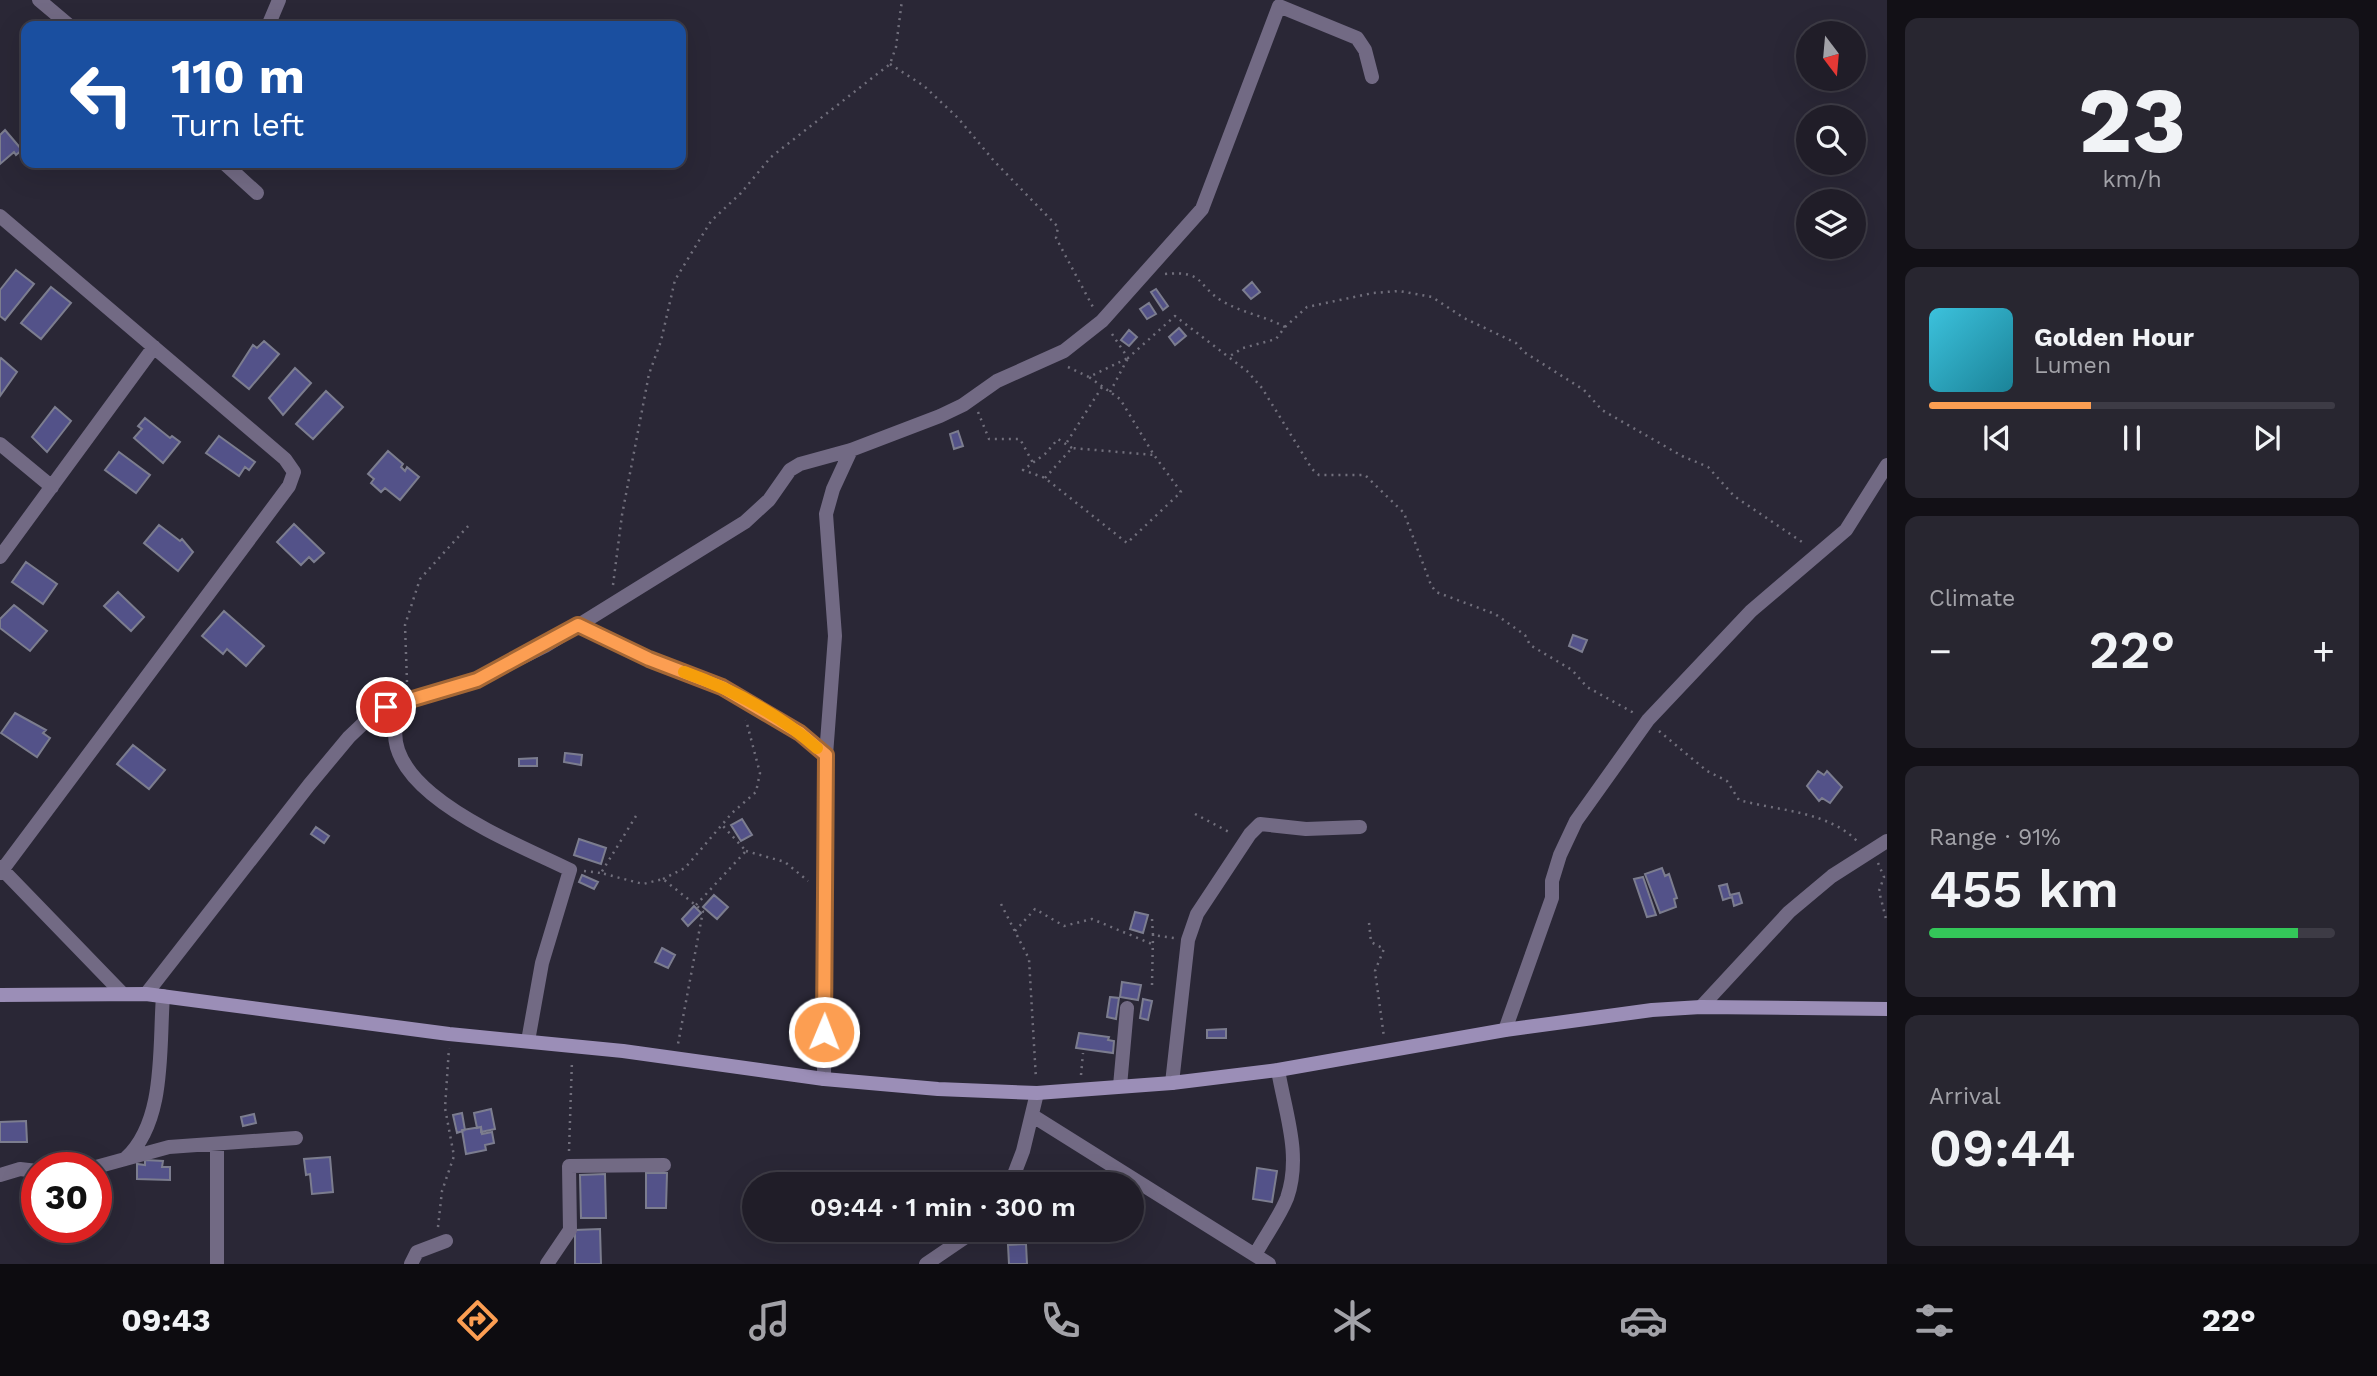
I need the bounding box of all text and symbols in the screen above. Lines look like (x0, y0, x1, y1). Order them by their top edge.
north arrow (1796, 21, 1866, 91)
map controls (1796, 21, 1866, 259)
text: 110 m (171, 47, 305, 105)
icon: left (56, 49, 147, 140)
text: 23 (2078, 67, 2186, 174)
button: search (1796, 105, 1866, 175)
text: Turn left (171, 106, 304, 144)
text: km/h (2102, 166, 2162, 193)
button: layers (1796, 189, 1866, 259)
text: Golden Hour (2034, 322, 2194, 352)
text: Lumen (2034, 352, 2111, 379)
icon: previous (1978, 419, 2016, 457)
icon: pause (2113, 419, 2151, 457)
icon: next (2248, 419, 2286, 457)
text: Climate (1929, 585, 2015, 612)
text: 22° (2089, 620, 2175, 681)
text: − (1929, 629, 1952, 673)
text: + (2312, 629, 2335, 673)
pin (356, 677, 416, 737)
icon: arrive (367, 688, 405, 726)
text: Range · 91% (1929, 824, 2061, 851)
text: 455 km (1929, 859, 2119, 920)
position arrow (787, 995, 861, 1069)
text: Arrival (1929, 1083, 2001, 1110)
text: 09:44 (1929, 1118, 2076, 1179)
speed limit sign: 30 (21, 1152, 112, 1243)
text: 09:44 · 1 min · 300 m (810, 1192, 1076, 1222)
icon: directions (453, 1296, 502, 1345)
icon: music (745, 1296, 794, 1345)
icon: phone (1036, 1296, 1085, 1345)
icon: climate (1328, 1296, 1377, 1345)
icon: car (1619, 1296, 1668, 1345)
icon: filters (1910, 1296, 1959, 1345)
text: 09:43 (121, 1301, 211, 1339)
text: 22° (2202, 1301, 2256, 1339)

